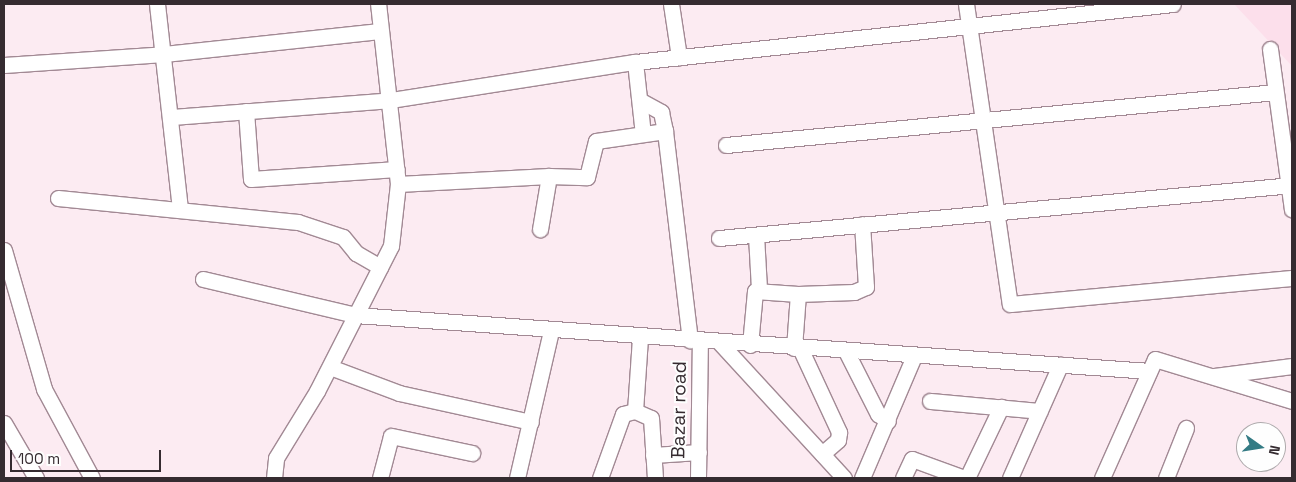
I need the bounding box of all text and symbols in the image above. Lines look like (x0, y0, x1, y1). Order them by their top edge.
street label: Bazar road (667, 361, 691, 459)
north arrow (1236, 422, 1286, 472)
scale bar (12, 440, 164, 472)
text: N (1265, 444, 1284, 457)
text: 100 m (18, 449, 60, 468)

